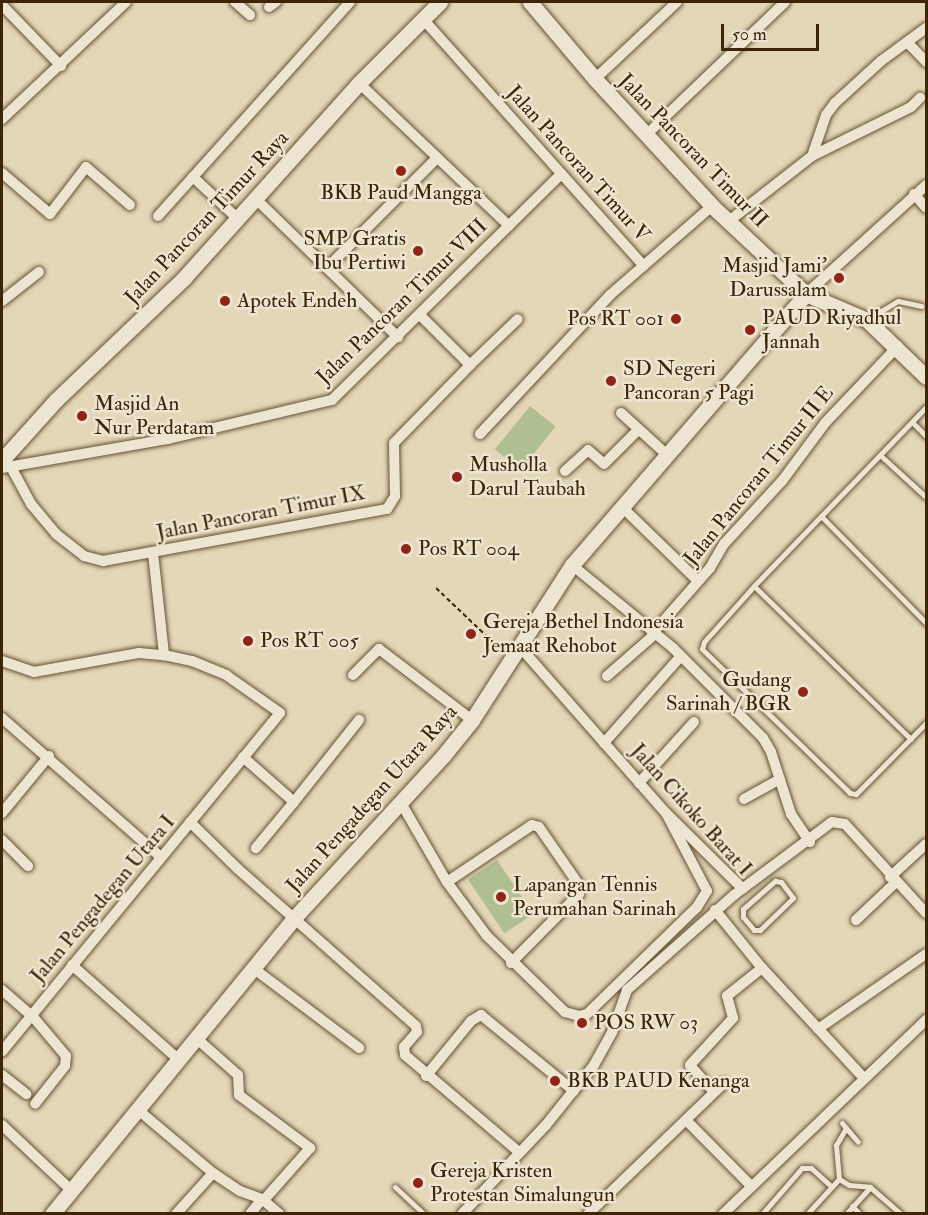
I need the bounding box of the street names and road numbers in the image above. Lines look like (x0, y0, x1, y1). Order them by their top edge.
street label: Jalan Pancoran Timur II (613, 69, 773, 233)
street label: Jalan Pancoran Timur V (501, 80, 655, 248)
street label: Jalan Pancoran Timur Raya (120, 126, 294, 310)
street label: Jalan Pancoran Timur VIII (311, 214, 493, 390)
street label: Jalan Pancoran Timur II E (679, 381, 839, 571)
street label: Jalan Pancoran Timur IX (154, 480, 368, 546)
street label: Jalan Pengadegan Utara Raya (281, 700, 463, 898)
street label: Jalan Cikoko Barat I (625, 739, 757, 881)
street label: Jalan Pengadegan Utara I (25, 810, 181, 988)

